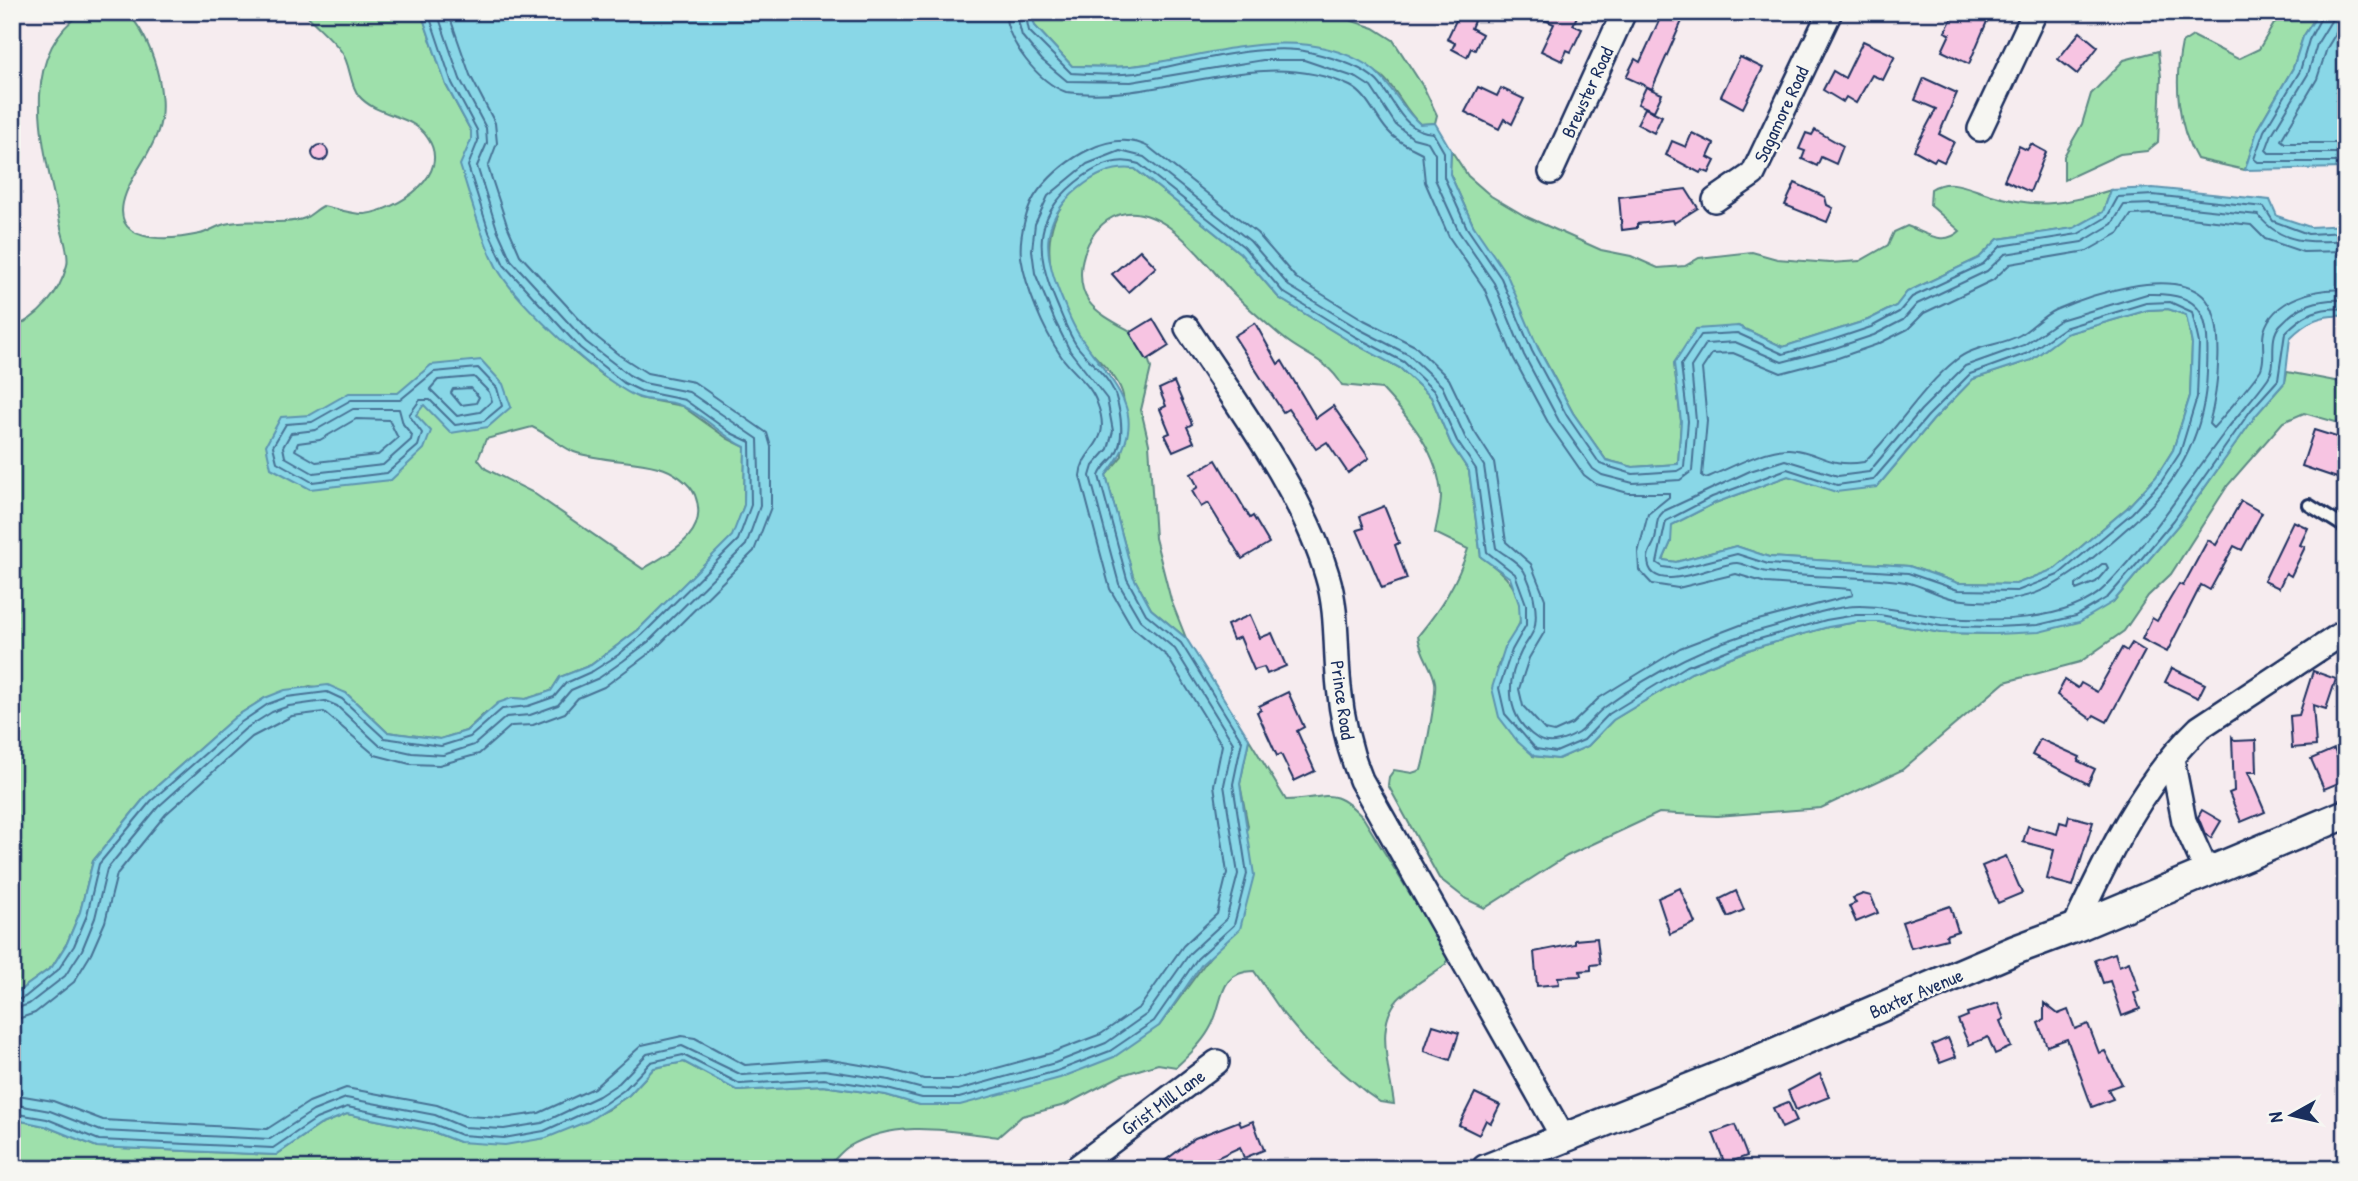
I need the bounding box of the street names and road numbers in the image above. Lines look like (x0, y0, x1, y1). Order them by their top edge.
street label: Brewster Road (1555, 42, 1620, 142)
street label: Sagamore Road (1747, 61, 1815, 166)
street label: Prince Road (1325, 659, 1362, 742)
street label: Baxter Avenue (1865, 961, 1967, 1024)
street label: Grist Mill Lane (1116, 1063, 1211, 1141)

